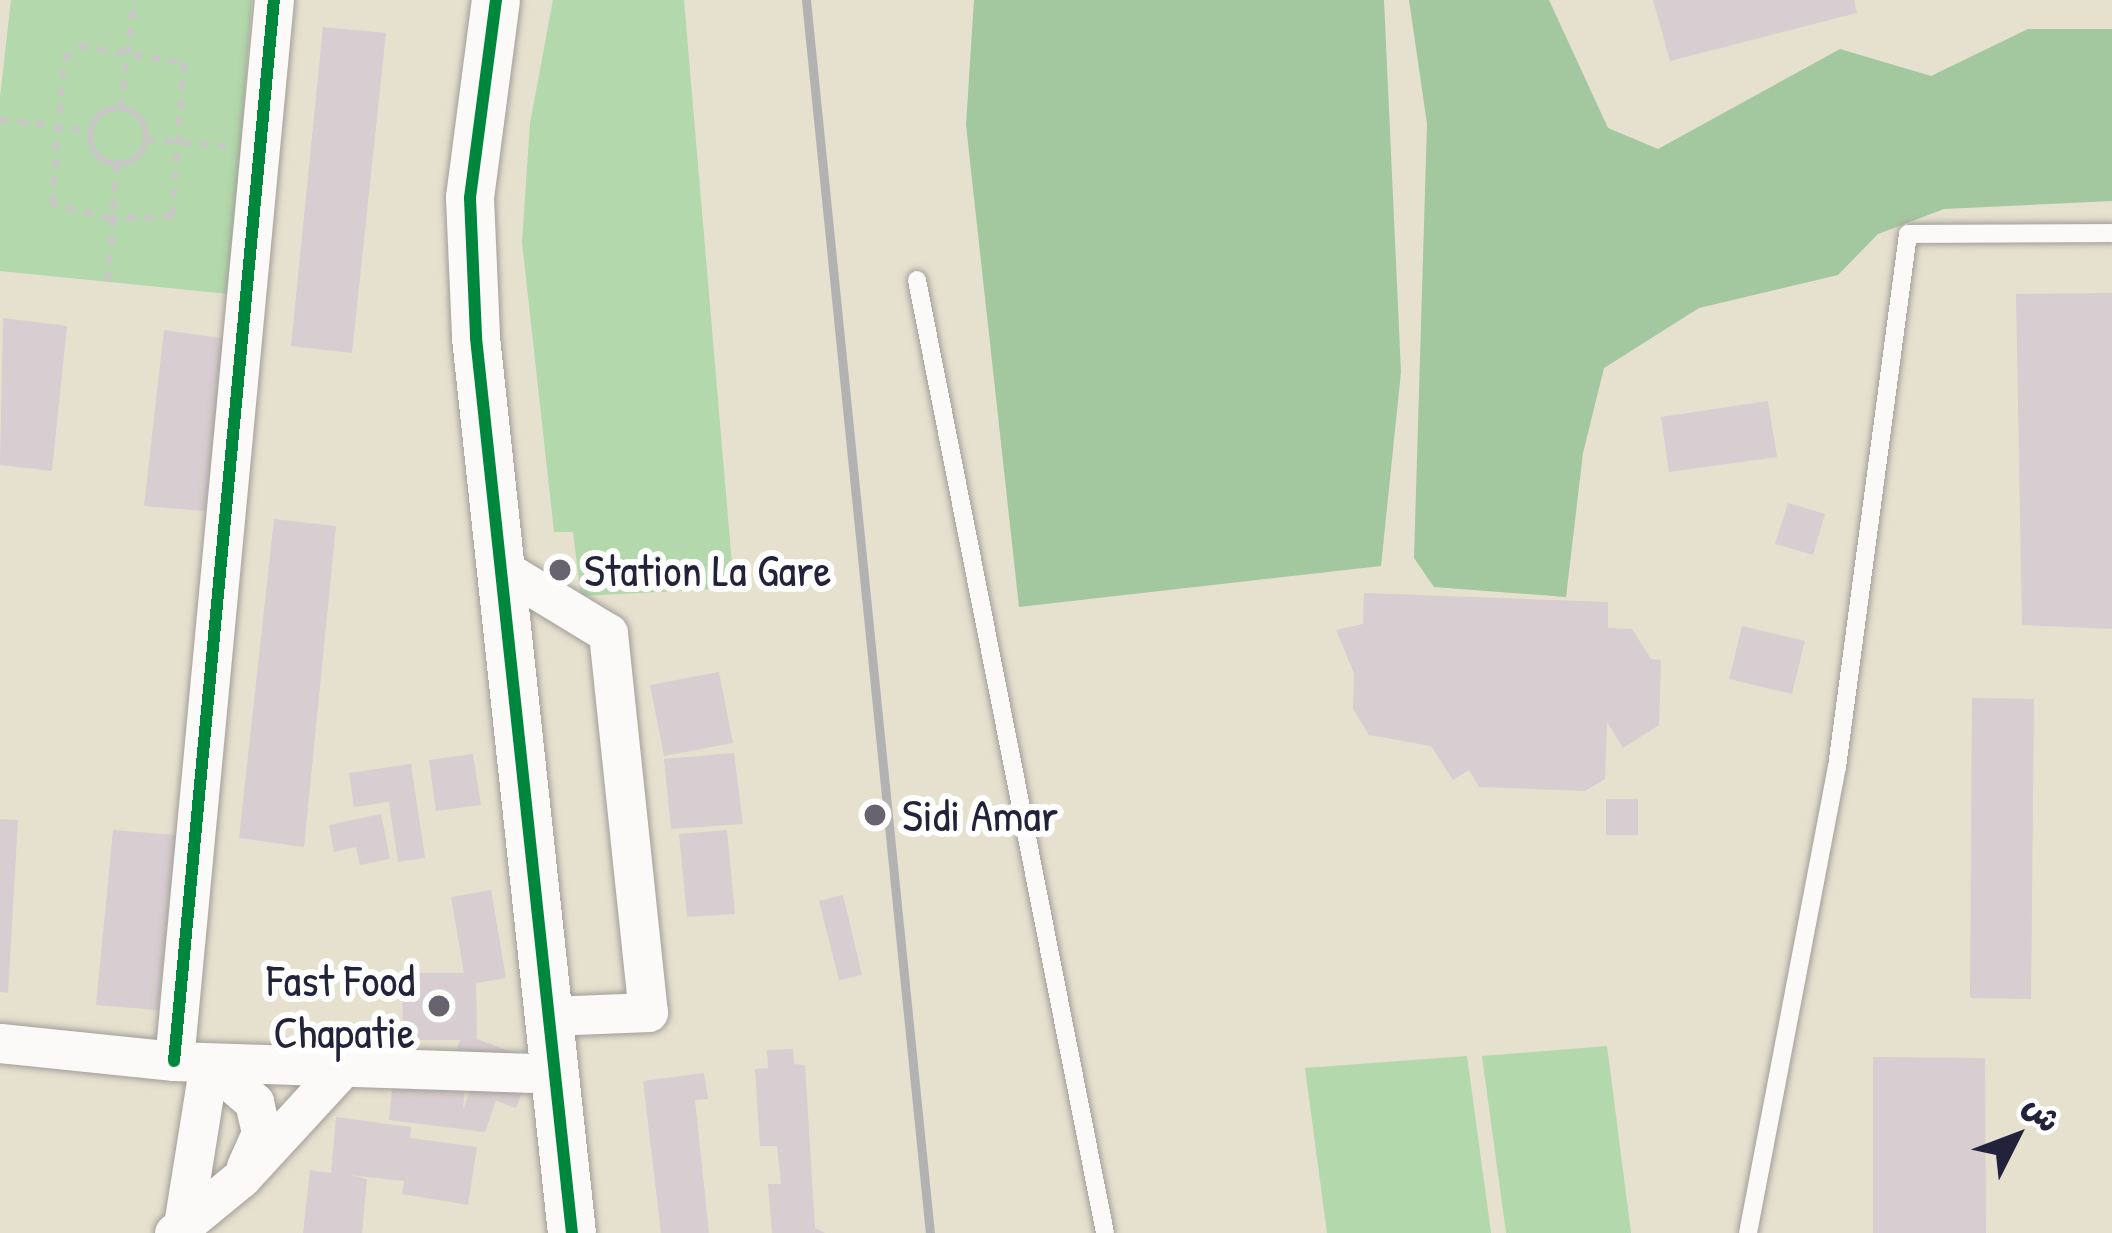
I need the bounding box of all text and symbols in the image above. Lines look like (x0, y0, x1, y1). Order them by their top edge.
place label: Station La Gare (584, 543, 831, 597)
marker: Station La Gare (547, 557, 573, 583)
place label: Sidi Amar (902, 788, 1058, 842)
marker: Sidi Amar (859, 799, 891, 831)
place label: Fast Food Chapatie (267, 953, 415, 1059)
marker: Fast Food Chapatie (426, 993, 452, 1019)
north arrow (1956, 1077, 2076, 1197)
text: ش (2014, 1085, 2071, 1141)

